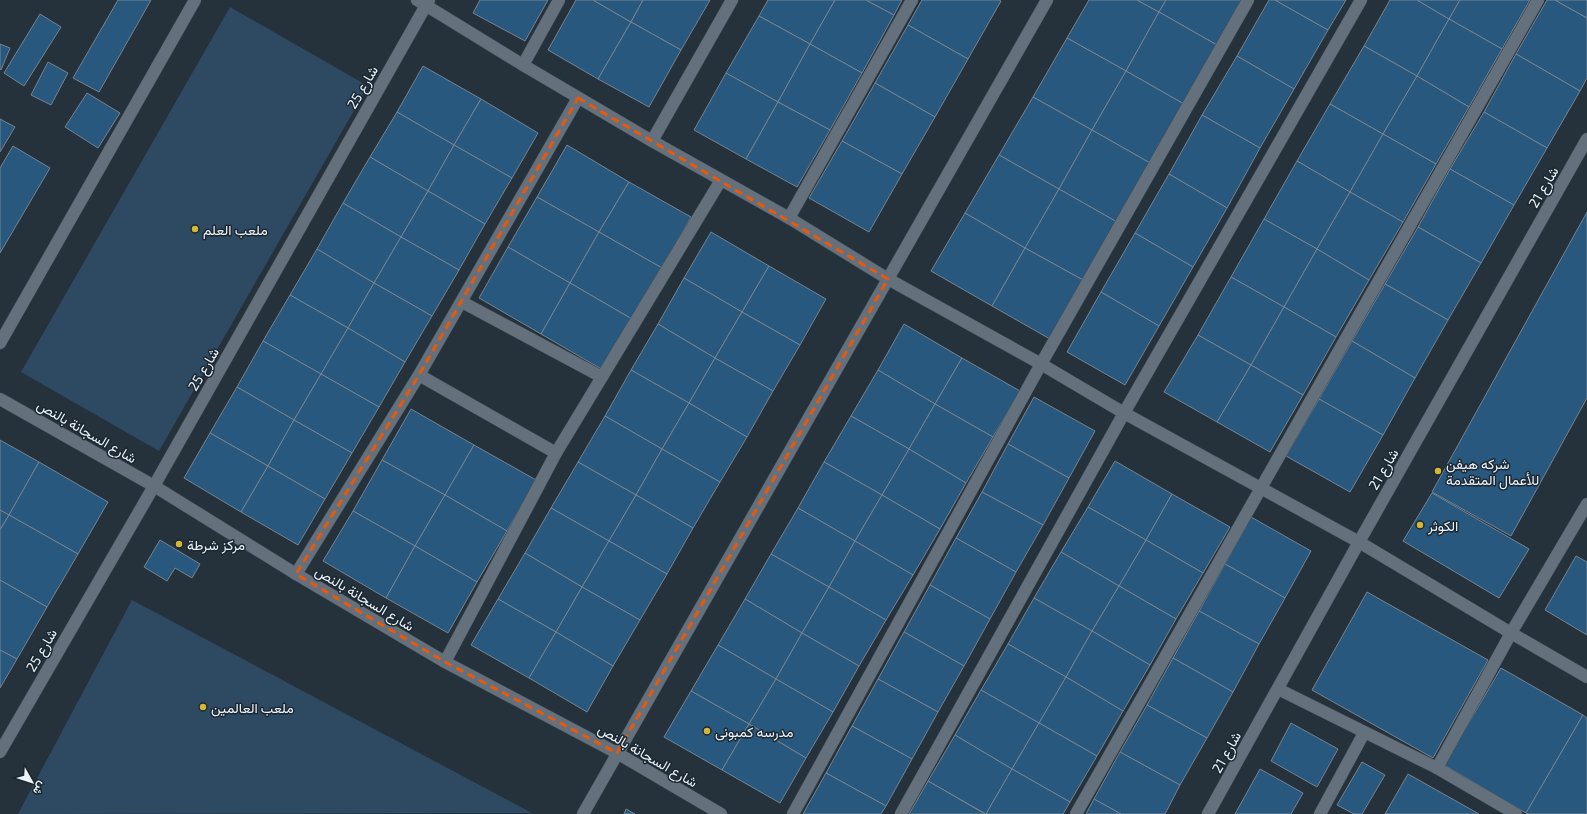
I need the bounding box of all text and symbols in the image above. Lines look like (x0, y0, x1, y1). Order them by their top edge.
street label: شارع 25 (343, 63, 384, 113)
street label: شارع 21 (1524, 163, 1564, 212)
place label: ملعب العلم (203, 221, 268, 239)
marker: ملعب العلم (190, 224, 200, 234)
street label: شارع 25 (184, 345, 225, 395)
street label: شارع السجانة بالنص (33, 396, 140, 469)
street label: شارع 21 (1364, 445, 1404, 494)
place label: شركه هيفن للأعمال المتقدمة (1446, 455, 1539, 490)
marker: شركه هيفن للأعمال المتقدمة (1433, 466, 1443, 476)
place label: الكوثر (1427, 517, 1458, 535)
marker: الكوثر (1415, 520, 1425, 530)
place label: مركز شرطة (187, 536, 245, 554)
marker: مركز شرطة (174, 539, 184, 549)
street label: شارع السجانة بالنص (311, 562, 418, 637)
street label: شارع 25 (22, 626, 63, 676)
place label: ملعب العالمين (211, 699, 294, 717)
marker: ملعب العالمين (198, 702, 208, 712)
street label: شارع السجانة بالنص (594, 720, 701, 793)
place label: مدرسه كمبونى (715, 723, 793, 741)
marker: مدرسه كمبونى (702, 726, 712, 736)
street label: شارع 21 (1208, 728, 1247, 777)
north arrow (12, 762, 52, 802)
text: ش (30, 779, 49, 798)

